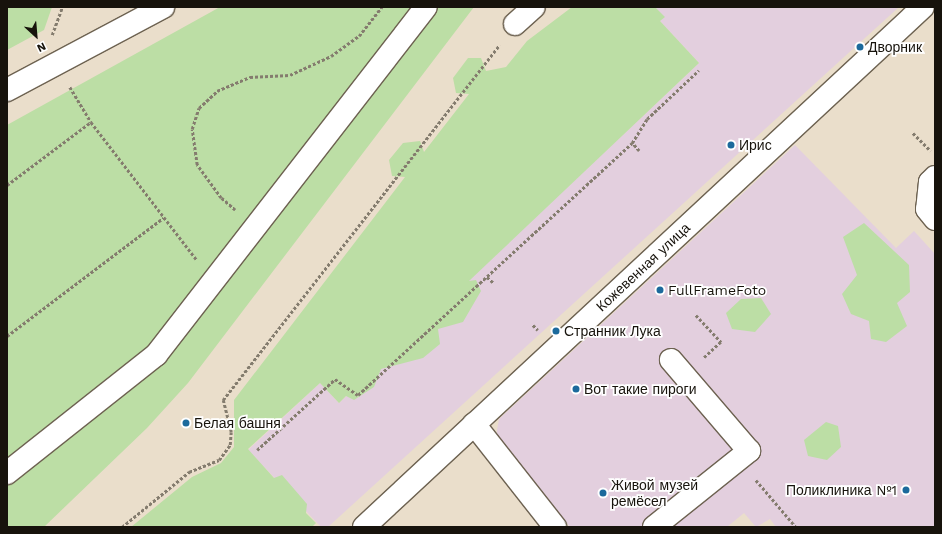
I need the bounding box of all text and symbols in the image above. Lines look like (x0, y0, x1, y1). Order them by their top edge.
north arrow (16, 16, 56, 56)
place label: Дворник (868, 39, 922, 55)
text: N (35, 40, 48, 55)
marker: Дворник (855, 42, 865, 52)
place label: Ирис (739, 137, 772, 153)
marker: Ирис (726, 140, 736, 150)
street label: Кожевенная улица (593, 219, 693, 315)
place label: FullFrameFoto (668, 282, 766, 298)
marker: FullFrameFoto (655, 285, 665, 295)
place label: Странник Лука (564, 323, 661, 339)
marker: Странник Лука (551, 326, 561, 336)
place label: Вот такие пироги (584, 381, 696, 397)
marker: Вот такие пироги (571, 384, 581, 394)
place label: Белая башня (194, 415, 281, 431)
marker: Белая башня (181, 418, 191, 428)
place label: Живой музей ремёсел (611, 477, 698, 510)
place label: Поликлиника №1 (786, 482, 897, 498)
marker: Поликлиника №1 (900, 484, 912, 496)
marker: Живой музей ремёсел (598, 488, 608, 498)

